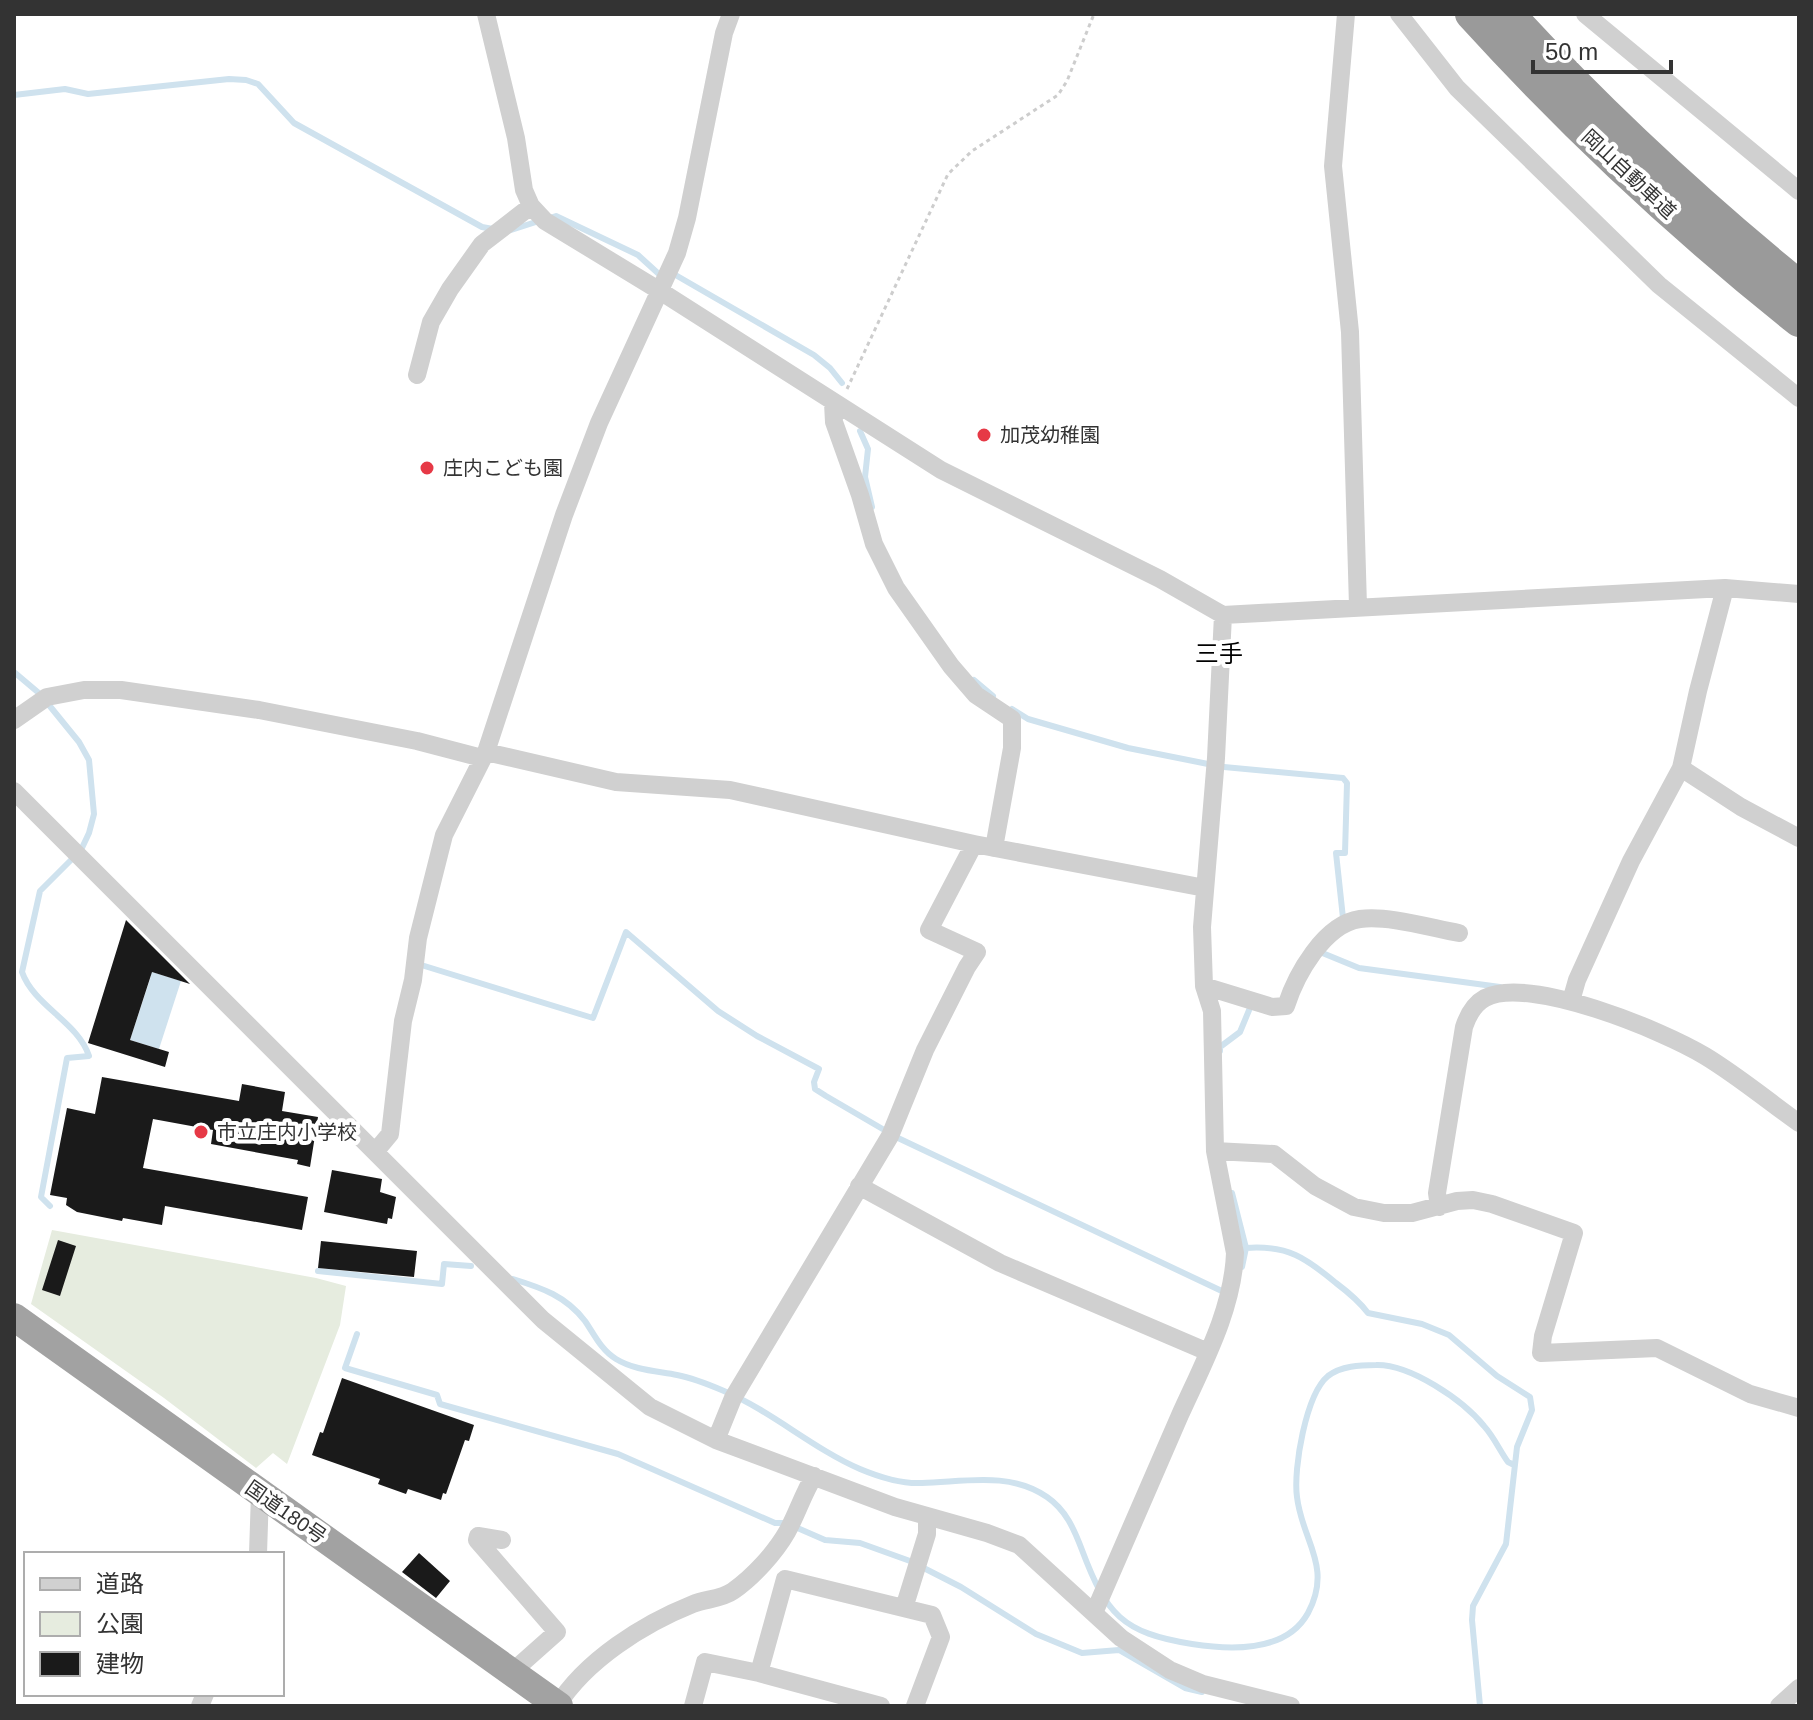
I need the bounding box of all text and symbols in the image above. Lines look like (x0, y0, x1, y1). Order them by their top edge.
scale bar (1533, 24, 1671, 74)
text: 50 m (1545, 38, 1598, 65)
street label: 岡山自動車道 (1578, 125, 1680, 223)
place label: 加茂幼稚園 (1000, 424, 1100, 446)
marker: 加茂幼稚園 (975, 426, 993, 444)
place label: 庄内こども園 (443, 457, 563, 479)
marker: 庄内こども園 (418, 459, 436, 477)
district label: 三手 (1195, 640, 1243, 667)
place label: 市立庄内小学校 (217, 1121, 357, 1143)
marker: 市立庄内小学校 (192, 1123, 210, 1141)
street label: 国道180号 (241, 1476, 331, 1548)
legend (24, 1552, 284, 1696)
text: 道路 (96, 1570, 144, 1597)
text: 公園 (96, 1610, 144, 1637)
text: 建物 (96, 1650, 144, 1677)

